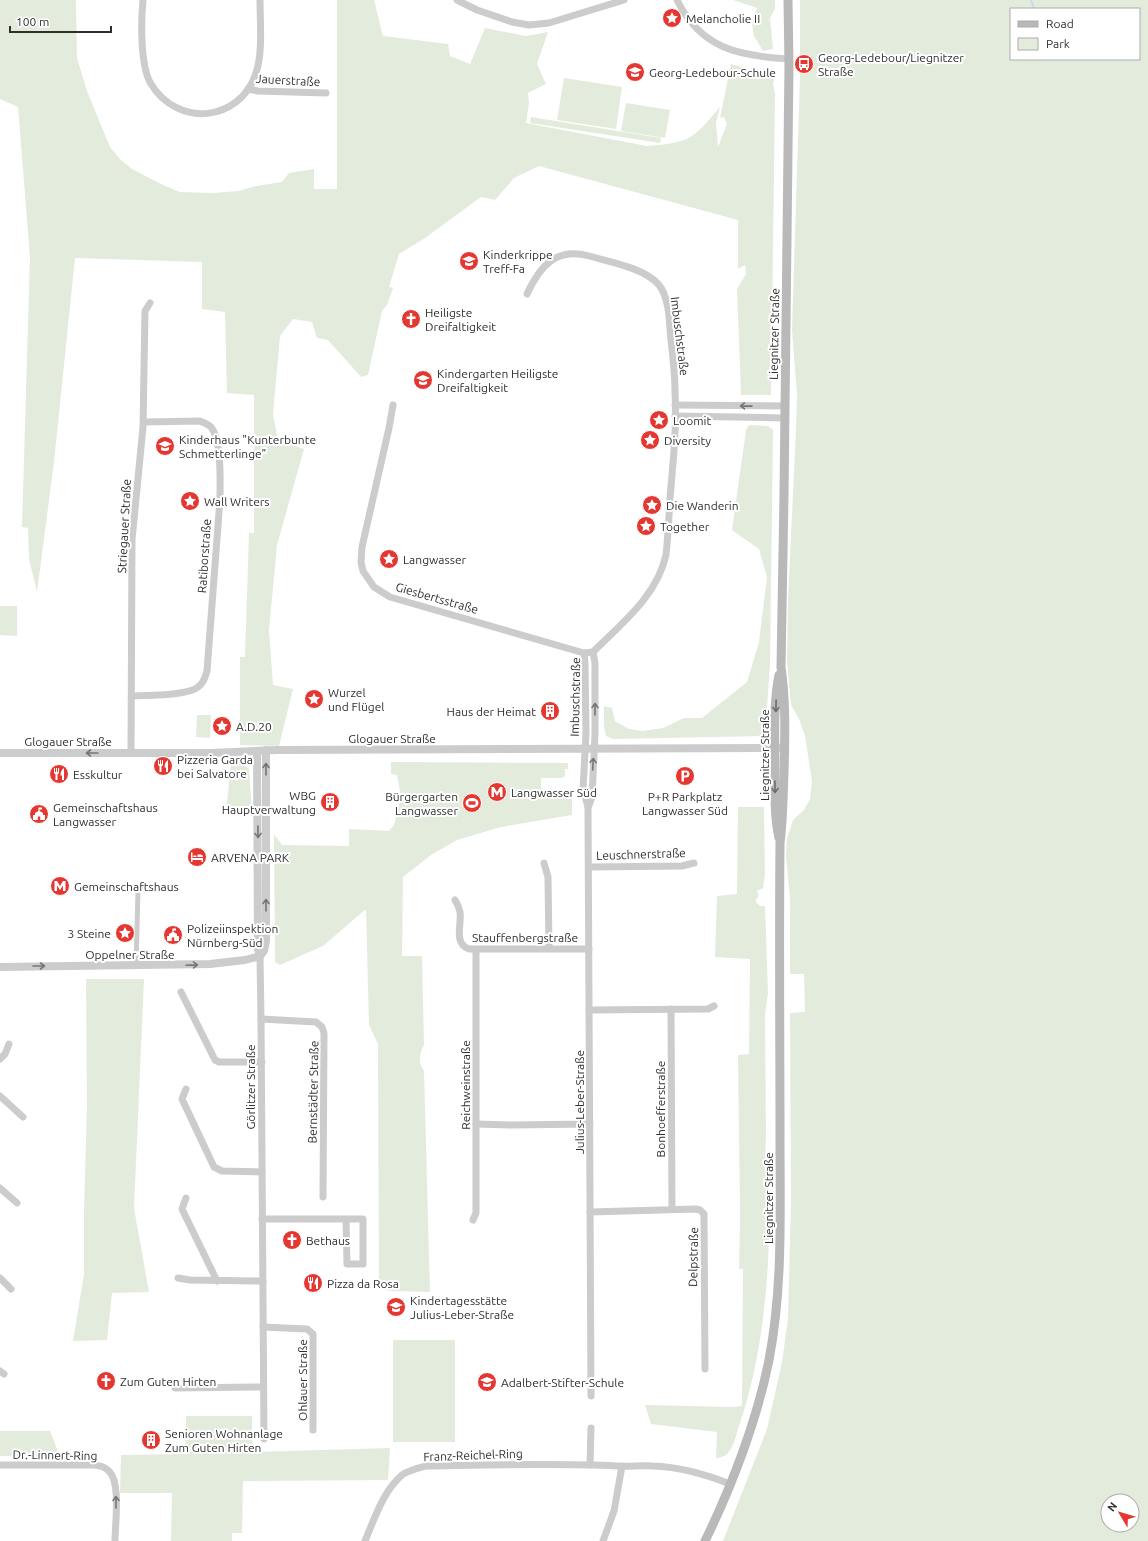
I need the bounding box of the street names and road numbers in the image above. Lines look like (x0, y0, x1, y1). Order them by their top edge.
street label: Jauerstraße (255, 72, 321, 88)
street label: Liegnitzer Straße (767, 288, 781, 380)
street label: Imbuschstraße (669, 296, 691, 376)
street label: Striegauer Straße (115, 478, 133, 574)
street label: Ratiborstraße (195, 518, 213, 594)
street label: Giesbertsstraße (394, 580, 480, 616)
street label: Imbuschstraße (568, 657, 582, 737)
street label: Liegnitzer Straße (758, 709, 771, 801)
street label: Glogauer Straße (348, 732, 436, 745)
street label: Glogauer Straße (24, 735, 112, 748)
street label: Leuschnerstraße (596, 846, 686, 862)
street label: Stauffenbergstraße (472, 931, 578, 944)
street label: Oppelner Straße (85, 948, 175, 961)
street label: Bernstädter Straße (306, 1040, 320, 1144)
street label: Reichweinstraße (459, 1040, 472, 1130)
street label: Görlitzer Straße (244, 1044, 257, 1130)
street label: Julius-Leber-Straße (573, 1050, 586, 1154)
street label: Bonhoefferstraße (654, 1061, 667, 1157)
street label: Liegnitzer Straße (762, 1152, 775, 1244)
street label: Delpstraße (686, 1227, 700, 1287)
street label: Ohlauer Straße (296, 1339, 309, 1421)
street label: Franz-Reichel-Ring (423, 1447, 523, 1463)
street label: Dr.-Linnert-Ring (12, 1448, 98, 1462)

